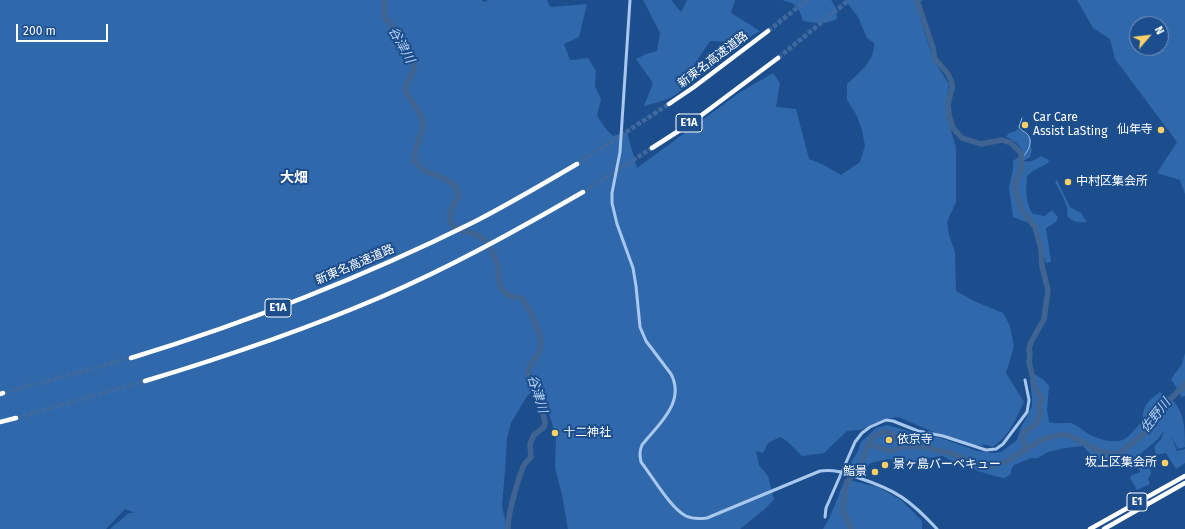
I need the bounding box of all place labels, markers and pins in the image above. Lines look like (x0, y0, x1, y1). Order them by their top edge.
place label: Car Care Assist LaSting (1033, 111, 1107, 139)
marker: Car Care Assist LaSting (1020, 120, 1030, 130)
place label: 仙年寺 (1117, 123, 1153, 137)
marker: 仙年寺 (1156, 125, 1166, 135)
place label: 中村区集会所 (1076, 175, 1148, 189)
marker: 中村区集会所 (1063, 177, 1073, 187)
place label: 十二神社 (563, 426, 611, 440)
marker: 十二神社 (550, 428, 560, 438)
place label: 依京寺 (897, 433, 933, 447)
marker: 依京寺 (884, 435, 894, 445)
place label: 坂上区集会所 (1085, 456, 1157, 470)
place label: 景ヶ島バーベキュー (893, 458, 1001, 472)
marker: 坂上区集会所 (1160, 458, 1170, 468)
marker: 景ヶ島バーベキュー (880, 460, 890, 470)
place label: 鮨景 (843, 465, 867, 479)
marker: 鮨景 (870, 467, 880, 477)

